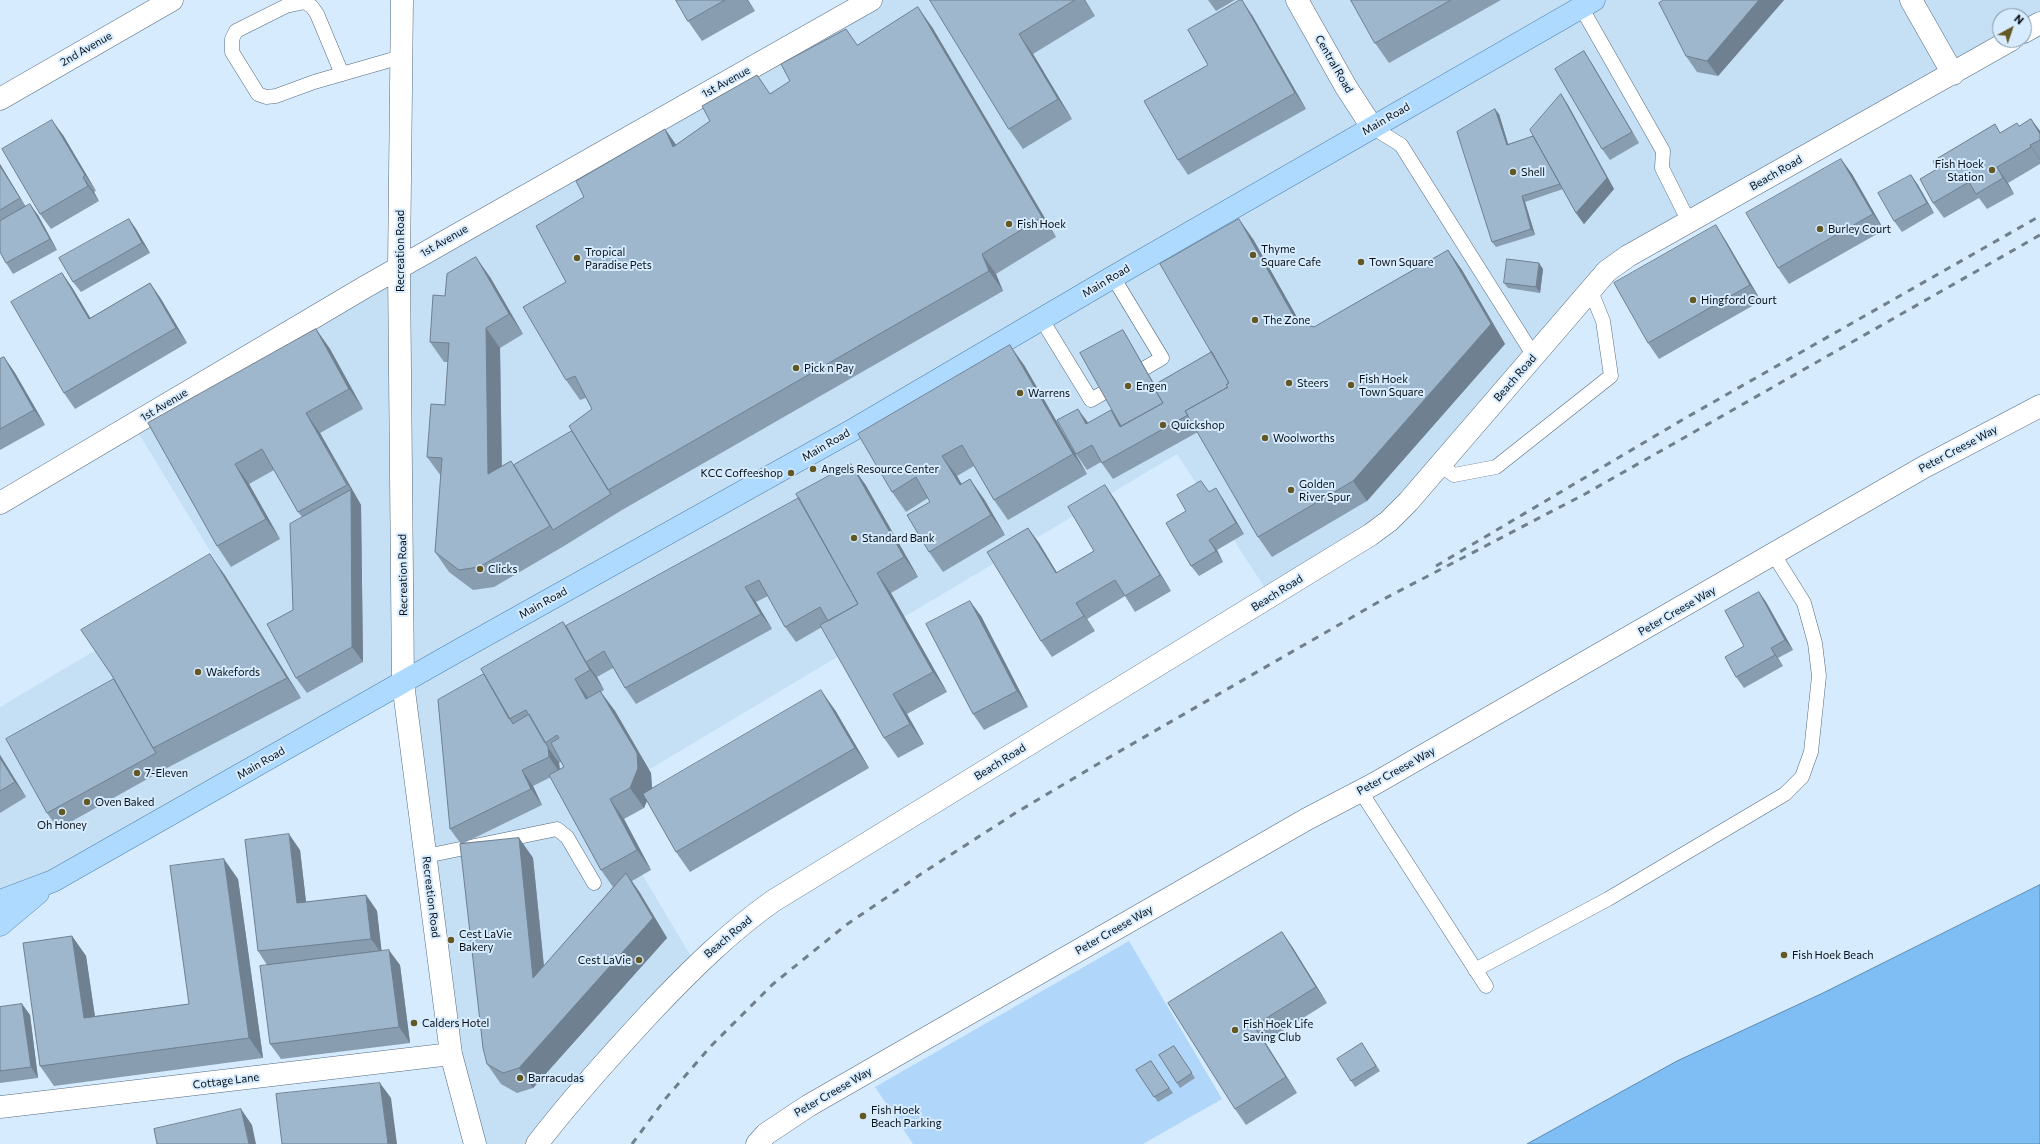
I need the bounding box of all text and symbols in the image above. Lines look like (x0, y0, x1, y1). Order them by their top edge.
north arrow (1992, 8, 2032, 48)
text: N (2012, 12, 2027, 27)
street label: 2nd Avenue (58, 29, 114, 69)
street label: Central Road (1312, 33, 1356, 95)
street label: 1st Avenue (700, 63, 752, 101)
street label: Main Road (1360, 100, 1412, 138)
street label: Beach Road (1748, 153, 1804, 193)
place label: Fish Hoek Station (1935, 157, 1984, 183)
place label: Shell (1521, 165, 1545, 179)
marker: Fish Hoek Station (1987, 165, 1997, 175)
marker: Shell (1508, 167, 1518, 177)
street label: Recreation Road (393, 210, 407, 292)
place label: Fish Hoek (1017, 217, 1066, 231)
marker: Fish Hoek (1004, 219, 1014, 229)
street label: 1st Avenue (418, 222, 470, 260)
place label: Burley Court (1828, 222, 1891, 236)
marker: Burley Court (1815, 224, 1825, 234)
place label: Thyme Square Cafe (1261, 242, 1321, 268)
place label: Tropical Paradise Pets (585, 245, 652, 271)
marker: Thyme Square Cafe (1248, 250, 1258, 260)
marker: Tropical Paradise Pets (572, 253, 582, 263)
place label: Town Square (1369, 255, 1434, 269)
marker: Town Square (1356, 257, 1366, 267)
street label: Main Road (1080, 262, 1132, 300)
place label: Hingford Court (1701, 293, 1777, 307)
marker: Hingford Court (1688, 295, 1698, 305)
place label: The Zone (1263, 313, 1310, 327)
marker: The Zone (1250, 315, 1260, 325)
street label: Beach Road (1491, 352, 1539, 404)
place label: Pick n Pay (804, 361, 854, 375)
marker: Pick n Pay (791, 363, 801, 373)
place label: Fish Hoek Town Square (1359, 372, 1424, 398)
place label: Steers (1297, 376, 1329, 390)
marker: Steers (1284, 378, 1294, 388)
place label: Engen (1136, 379, 1167, 393)
marker: Fish Hoek Town Square (1346, 380, 1356, 390)
marker: Engen (1123, 381, 1133, 391)
street label: 1st Avenue (138, 386, 190, 424)
place label: Warrens (1028, 386, 1070, 400)
marker: Warrens (1015, 388, 1025, 398)
place label: Quickshop (1171, 418, 1225, 432)
marker: Quickshop (1158, 420, 1168, 430)
street label: Peter Creese Way (1916, 423, 2000, 475)
street label: Main Road (800, 426, 852, 464)
place label: Woolworths (1273, 431, 1335, 445)
marker: Woolworths (1260, 433, 1270, 443)
place label: Angels Resource Center (821, 462, 939, 476)
marker: Angels Resource Center (808, 464, 818, 474)
place label: KCC Coffeeshop (701, 466, 783, 480)
marker: KCC Coffeeshop (786, 468, 796, 478)
place label: Golden River Spur (1299, 477, 1350, 503)
marker: Golden River Spur (1286, 485, 1296, 495)
place label: Standard Bank (862, 531, 935, 545)
marker: Standard Bank (849, 533, 859, 543)
street label: Recreation Road (396, 534, 410, 616)
place label: Clicks (488, 562, 518, 576)
marker: Clicks (475, 564, 485, 574)
street label: Beach Road (1249, 572, 1305, 614)
street label: Peter Creese Way (1636, 583, 1718, 639)
street label: Main Road (517, 584, 569, 622)
place label: Wakefords (206, 665, 260, 679)
marker: Wakefords (193, 667, 203, 677)
street label: Beach Road (972, 741, 1028, 783)
street label: Main Road (235, 744, 287, 782)
street label: Peter Creese Way (1355, 744, 1437, 798)
place label: 7-Eleven (145, 766, 188, 780)
marker: 7-Eleven (132, 768, 142, 778)
place label: Oven Baked (95, 795, 154, 809)
marker: Oven Baked (82, 797, 92, 807)
marker: Oh Honey (57, 807, 67, 817)
place label: Oh Honey (37, 818, 87, 832)
street label: Recreation Road (419, 855, 443, 939)
street label: Peter Creese Way (1073, 902, 1155, 958)
street label: Beach Road (701, 913, 755, 961)
place label: Cest LaVie Bakery (459, 927, 512, 953)
marker: Cest LaVie Bakery (446, 935, 456, 945)
place label: Fish Hoek Beach (1792, 948, 1874, 962)
marker: Fish Hoek Beach (1779, 950, 1789, 960)
place label: Cest LaVie (578, 953, 631, 967)
marker: Cest LaVie (634, 955, 644, 965)
place label: Calders Hotel (422, 1016, 489, 1030)
place label: Fish Hoek Life Saving Club (1243, 1017, 1313, 1043)
marker: Calders Hotel (409, 1018, 419, 1028)
marker: Fish Hoek Life Saving Club (1230, 1025, 1240, 1035)
street label: Peter Creese Way (792, 1064, 874, 1120)
street label: Cottage Lane (192, 1070, 260, 1092)
place label: Barracudas (528, 1071, 584, 1085)
marker: Barracudas (515, 1073, 525, 1083)
place label: Fish Hoek Beach Parking (871, 1103, 942, 1129)
marker: Fish Hoek Beach Parking (858, 1111, 868, 1121)

